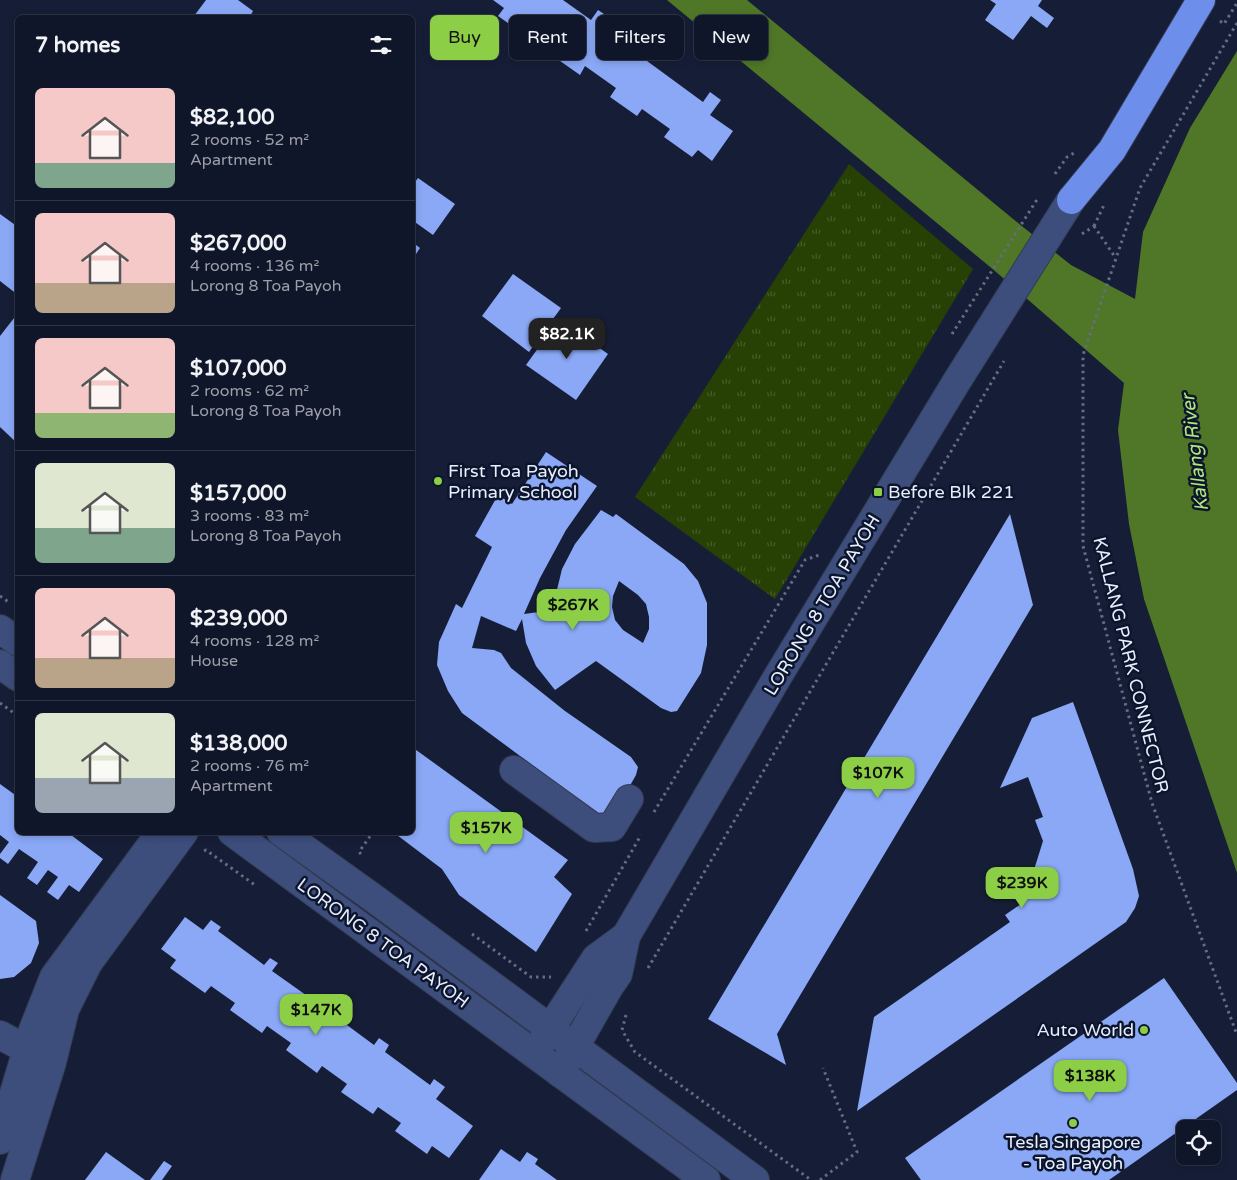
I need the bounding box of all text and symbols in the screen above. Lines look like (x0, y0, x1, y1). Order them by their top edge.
chip: Buy (430, 15, 499, 60)
chip: Rent (509, 15, 586, 60)
chip: Filters (596, 15, 684, 60)
chip: New (694, 15, 768, 60)
icon: filters (367, 31, 395, 59)
text: 7 homes (35, 33, 120, 58)
text: $82,100 (190, 105, 274, 130)
icon: home (75, 108, 135, 168)
text: 2 rooms · 52 m² (190, 130, 309, 150)
text: Apartment (190, 150, 273, 170)
text: $267,000 (190, 231, 286, 256)
icon: home (75, 233, 135, 293)
text: 4 rooms · 136 m² (190, 256, 319, 276)
text: Lorong 8 Toa Payoh (190, 276, 342, 296)
pin: $82.1K (526, 318, 608, 360)
text: $82.1K (540, 324, 594, 344)
text: $107,000 (190, 356, 286, 381)
icon: home (75, 358, 135, 418)
text: 2 rooms · 62 m² (190, 381, 309, 401)
water label: Kallang River (1177, 390, 1213, 513)
text: Lorong 8 Toa Payoh (190, 401, 342, 421)
place label: First Toa Payoh Primary School (448, 460, 579, 503)
marker: First Toa Payoh Primary School (432, 475, 444, 487)
text: $157,000 (190, 481, 286, 506)
place label: Before Blk 221 (888, 481, 1015, 503)
icon: home (75, 483, 135, 543)
marker: Before Blk 221 (872, 486, 884, 498)
text: 3 rooms · 83 m² (190, 506, 309, 526)
street label: LORONG 8 TOA PAYOH (759, 511, 885, 699)
text: Lorong 8 Toa Payoh (190, 526, 342, 546)
street label: KALLANG PARK CONNECTOR (1088, 535, 1174, 795)
pin: $267K (538, 588, 608, 631)
text: $267K (548, 595, 598, 615)
text: $239,000 (190, 606, 288, 631)
icon: home (75, 608, 135, 668)
text: 4 rooms · 128 m² (190, 631, 319, 651)
text: House (190, 651, 238, 671)
text: $138,000 (190, 731, 288, 756)
icon: home (75, 733, 135, 793)
text: 2 rooms · 76 m² (190, 756, 309, 776)
pin: $107K (843, 756, 913, 799)
text: $107K (853, 763, 903, 783)
text: Apartment (190, 776, 273, 796)
pin: $157K (451, 812, 521, 854)
text: $157K (461, 818, 511, 838)
pin: $239K (987, 866, 1057, 909)
street label: LORONG 8 TOA PAYOH (293, 873, 473, 1013)
text: $239K (997, 873, 1047, 893)
pin: $147K (281, 994, 351, 1036)
text: $147K (291, 1000, 341, 1020)
place label: Auto World (1036, 1019, 1134, 1041)
marker: Auto World (1138, 1024, 1150, 1036)
pin: $138K (1055, 1060, 1125, 1102)
text: $138K (1065, 1066, 1115, 1086)
marker: Tesla Singapore - Toa Payoh (1067, 1117, 1079, 1129)
map controls (1176, 1120, 1221, 1165)
button: locate (1176, 1120, 1221, 1165)
place label: Tesla Singapore - Toa Payoh (1006, 1131, 1140, 1174)

